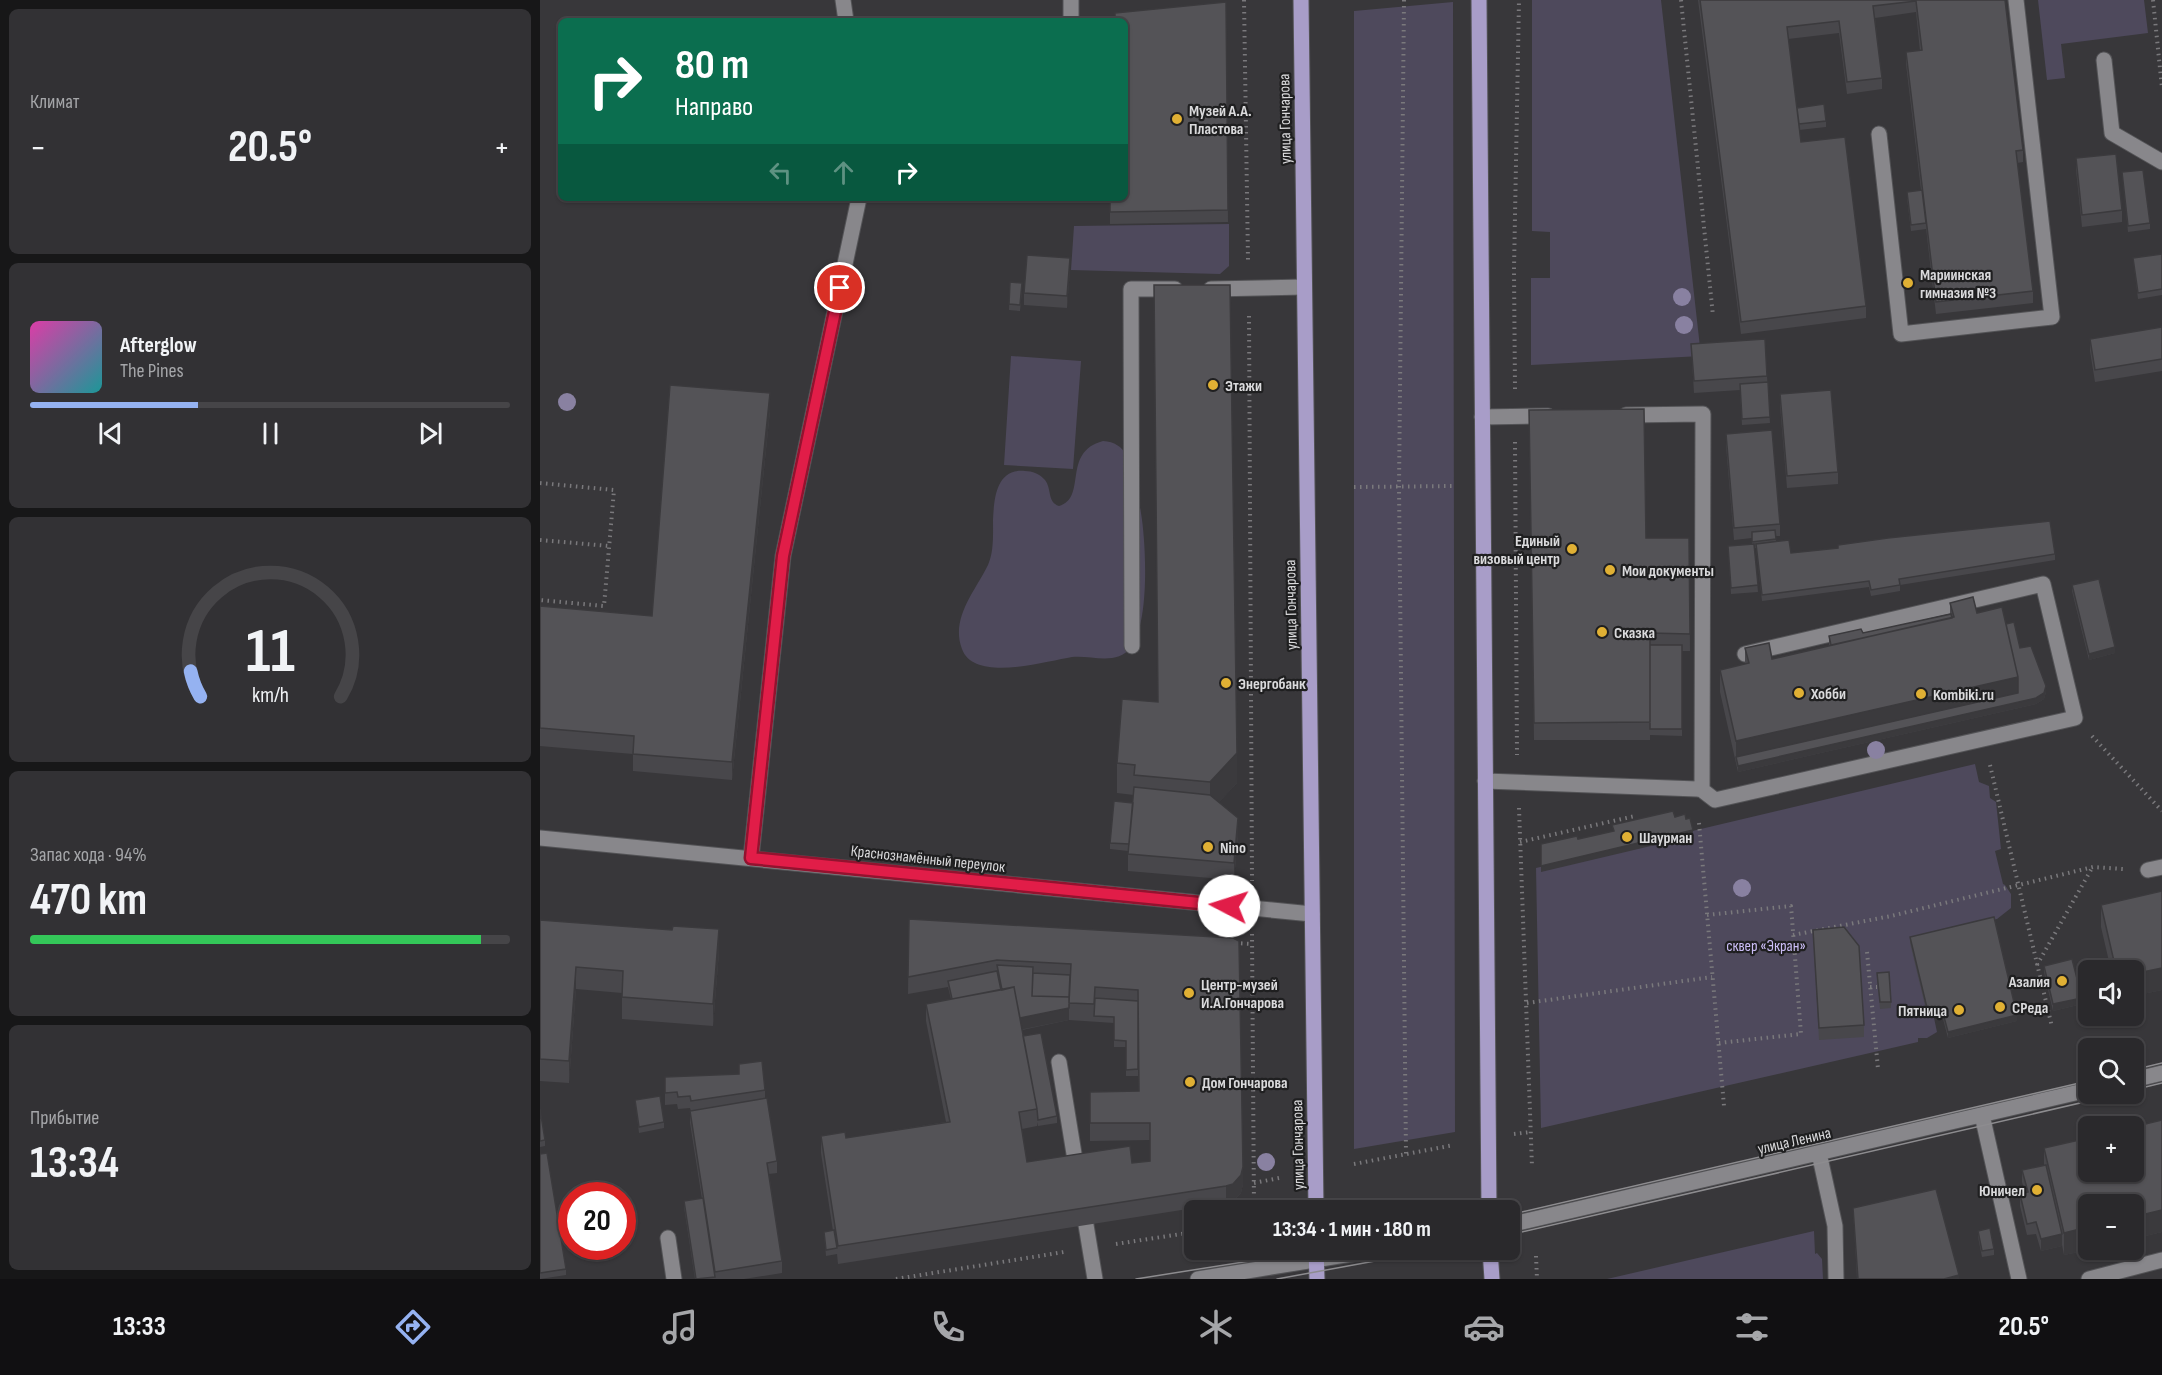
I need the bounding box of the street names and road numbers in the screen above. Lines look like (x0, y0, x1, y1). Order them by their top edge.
street label: улица Гончарова (1275, 74, 1296, 164)
street label: улица Гончарова (1281, 560, 1302, 650)
street label: Краснознамённый переулок (850, 842, 1007, 877)
street label: улица Гончарова (1288, 1100, 1309, 1190)
street label: улица Ленина (1756, 1124, 1833, 1159)

